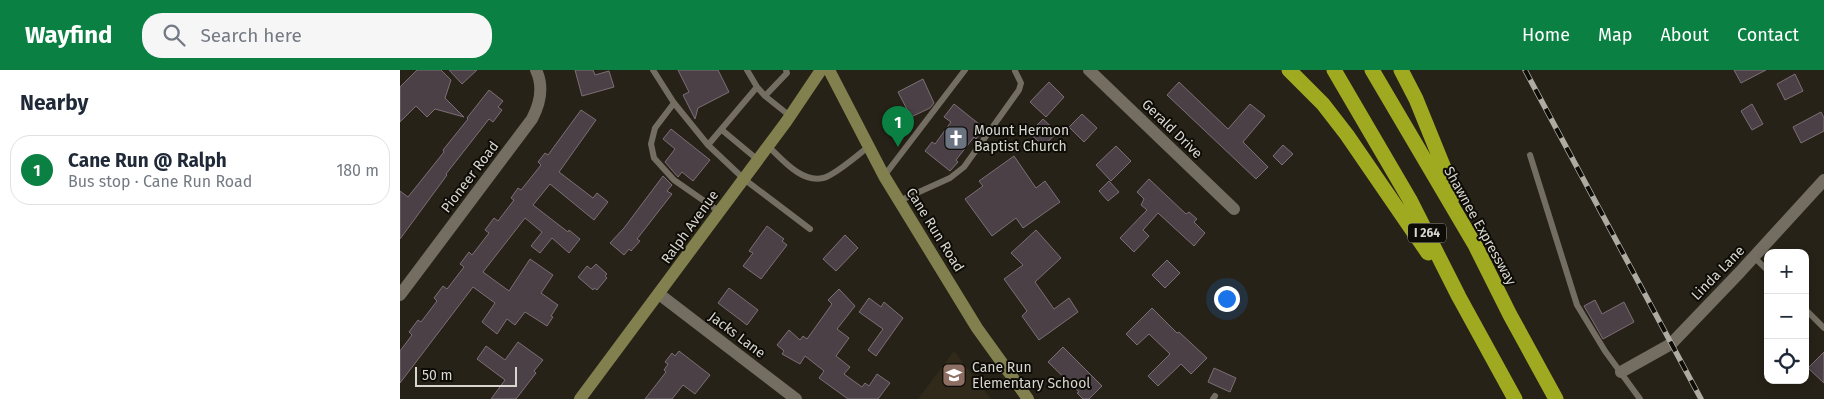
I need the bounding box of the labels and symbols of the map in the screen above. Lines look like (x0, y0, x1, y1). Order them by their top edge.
street label: Gerald Drive (1138, 96, 1206, 162)
pin: 1 (882, 106, 914, 147)
place label: Mount Hermon Baptist Church (974, 122, 1069, 155)
church icon: Mount Hermon Baptist Church (943, 125, 969, 151)
street label: Pioneer Road (438, 138, 502, 216)
street label: Shawnee Expressway (1440, 164, 1520, 288)
street label: Cane Run Road (902, 185, 968, 275)
street label: Ralph Avenue (658, 187, 722, 267)
road number: I 264 (1408, 224, 1446, 242)
street label: Linda Lane (1688, 242, 1748, 304)
your location (1214, 286, 1240, 312)
street label: Jacks Lane (705, 308, 769, 362)
place label: Cane Run Elementary School (972, 359, 1090, 392)
school or university icon: Cane Run Elementary School (941, 362, 967, 388)
scale bar (415, 364, 518, 387)

